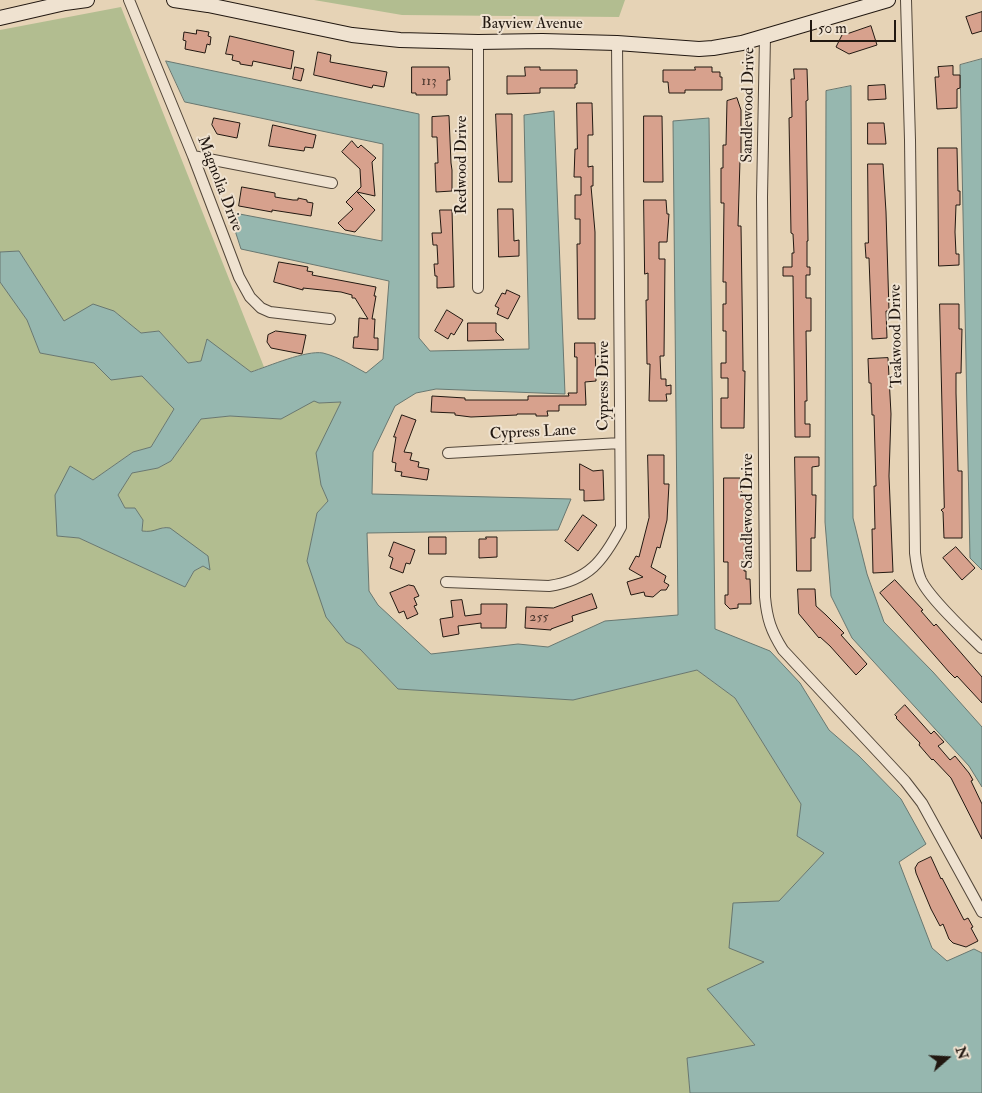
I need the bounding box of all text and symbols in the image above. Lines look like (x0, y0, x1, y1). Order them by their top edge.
scale bar (812, 10, 898, 42)
street label: Bayview Avenue (481, 15, 583, 35)
text: 50 m (818, 19, 847, 38)
street label: Sandlewood Drive (738, 47, 760, 163)
house number: 113 (421, 74, 437, 90)
street label: Redwood Drive (453, 116, 473, 214)
street label: Magnolia Drive (192, 134, 246, 234)
street label: Teakwood Drive (886, 284, 908, 388)
street label: Cypress Drive (595, 341, 615, 431)
street label: Cypress Lane (489, 421, 577, 445)
street label: Sandlewood Drive (739, 453, 759, 569)
house number: 255 (529, 610, 549, 626)
north arrow (922, 1033, 972, 1083)
text: N (952, 1044, 972, 1062)

